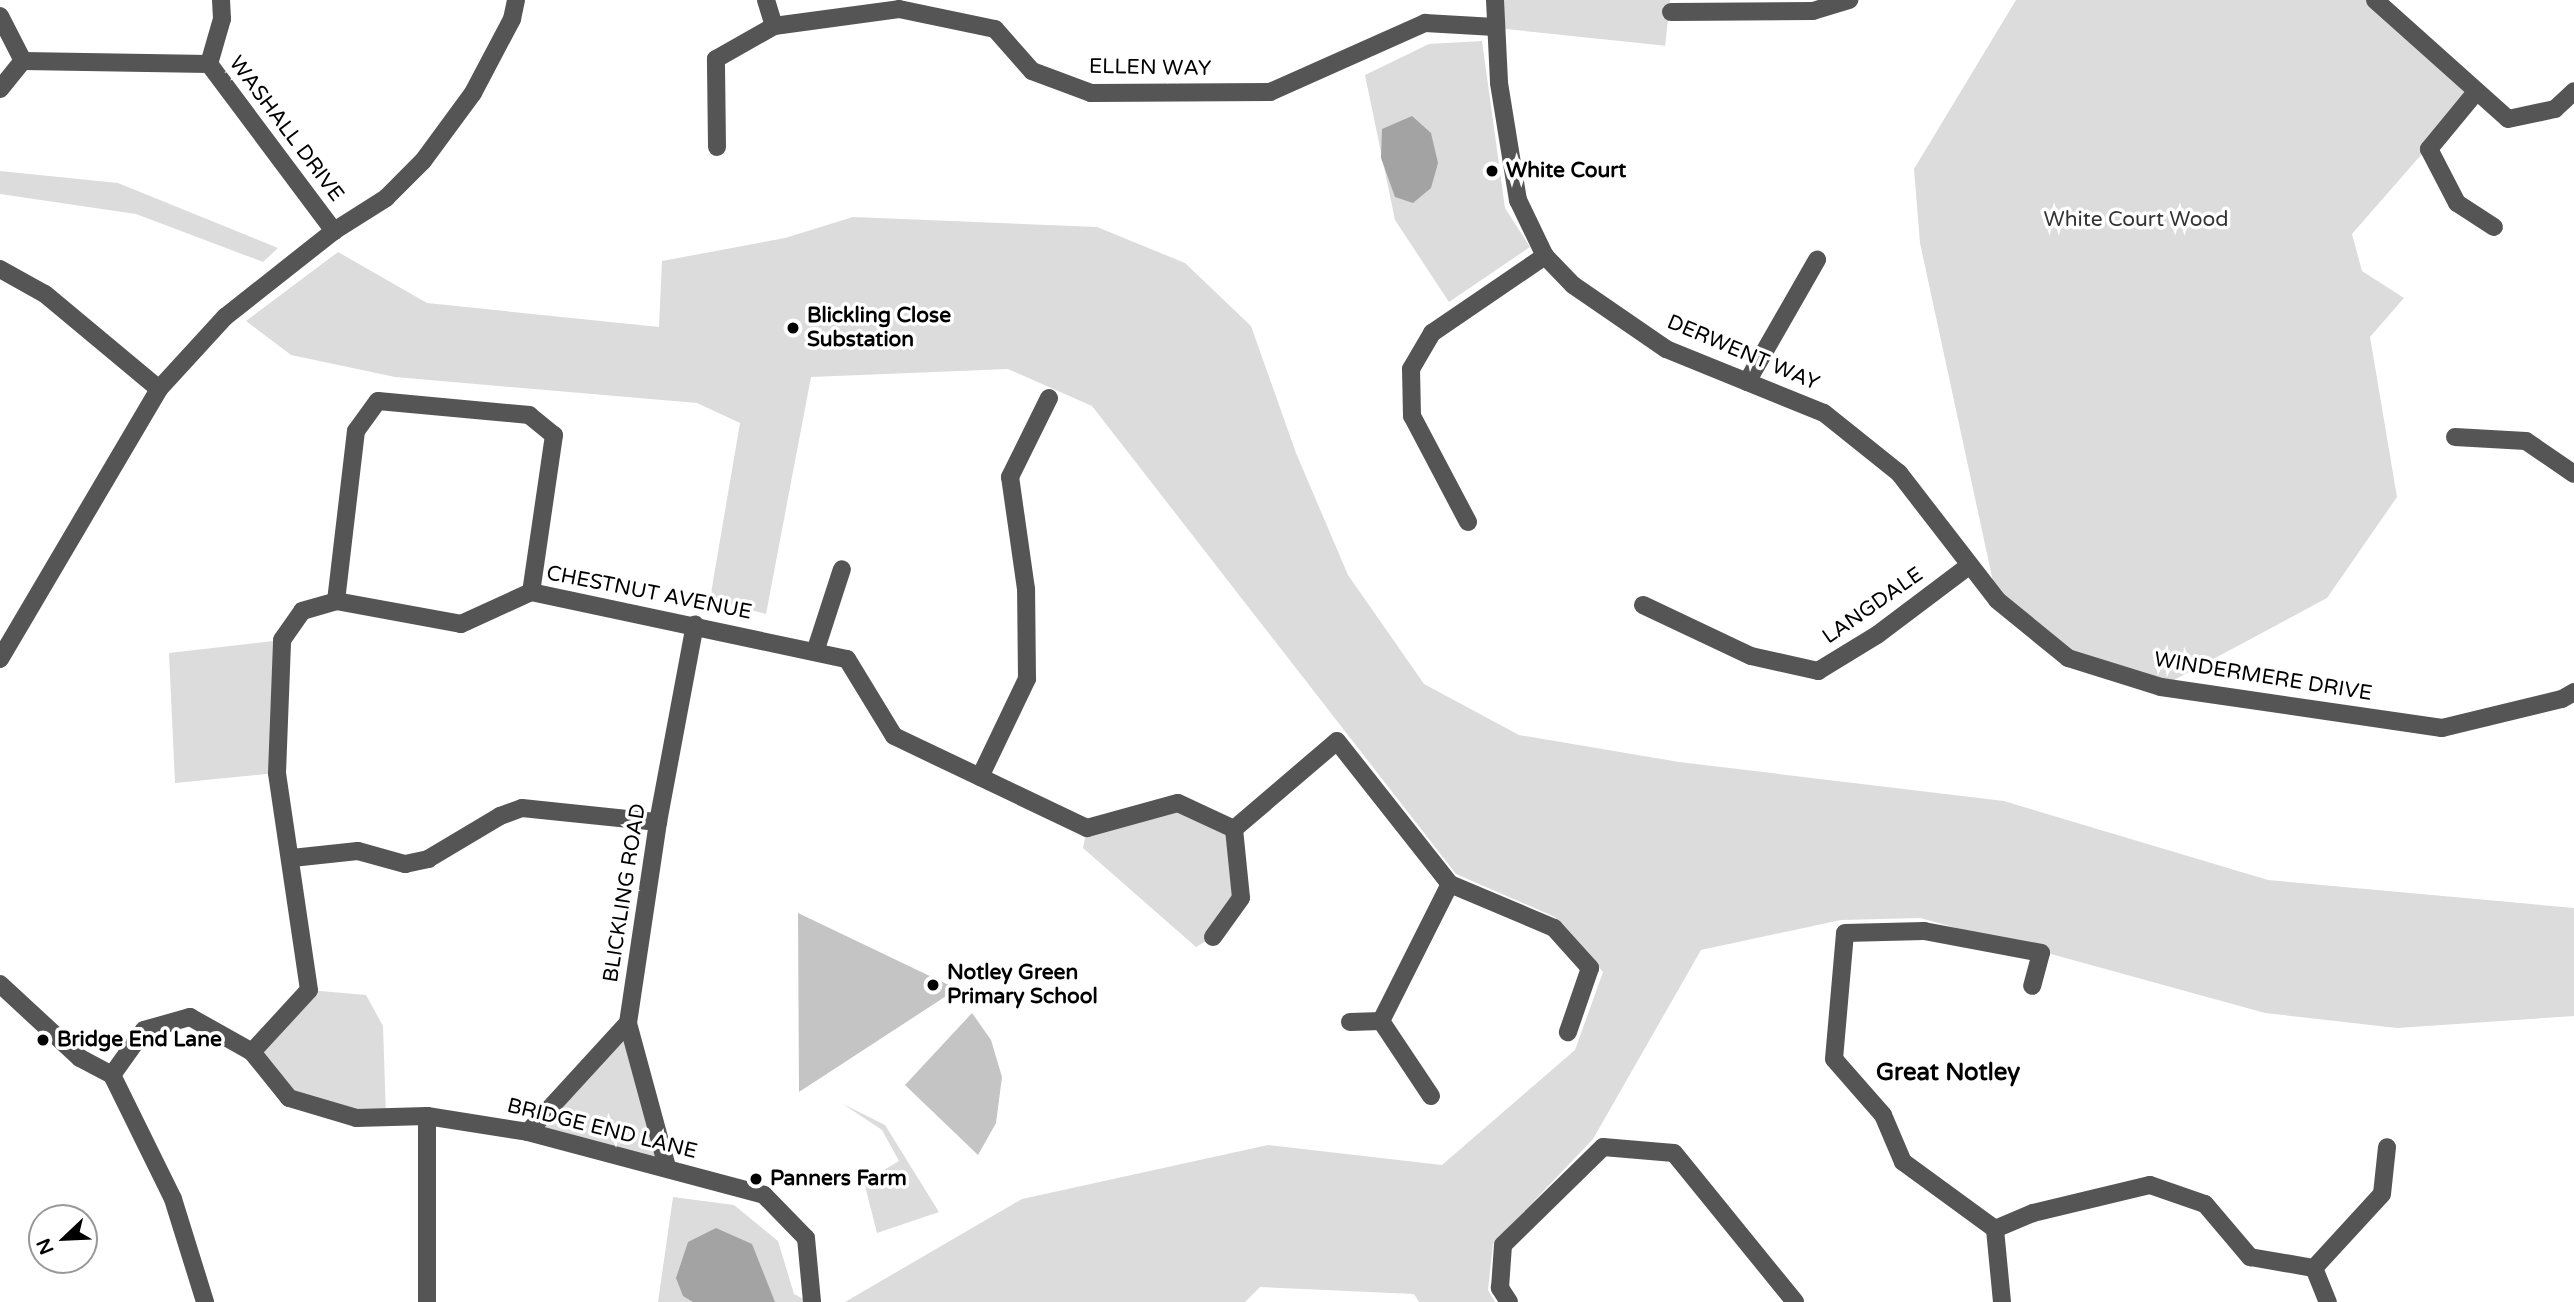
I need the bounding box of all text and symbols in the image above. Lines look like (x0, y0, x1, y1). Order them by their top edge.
street label: WASHALL DRIVE (223, 51, 349, 207)
street label: ELLEN WAY (1089, 54, 1211, 82)
place label: White Court (1506, 158, 1626, 184)
marker: White Court (1484, 163, 1500, 179)
park label: White Court Wood (2044, 207, 2228, 233)
place label: Blickling Close Substation (807, 303, 951, 353)
street label: DERWENT WAY (1663, 310, 1823, 396)
marker: Blickling Close Substation (785, 320, 801, 336)
street label: CHESTNUT AVENUE (544, 561, 754, 625)
street label: LANGDALE (1818, 562, 1928, 650)
street label: WINDERMERE DRIVE (2152, 647, 2374, 707)
street label: BLICKLING ROAD (598, 802, 652, 984)
place label: Notley Green Primary School (947, 960, 1098, 1010)
marker: Notley Green Primary School (925, 977, 941, 993)
place label: Bridge End Lane (57, 1027, 222, 1053)
marker: Bridge End Lane (35, 1032, 51, 1048)
district label: Great Notley (1876, 1059, 2020, 1087)
street label: BRIDGE END LANE (504, 1093, 700, 1165)
place label: Panners Farm (770, 1166, 907, 1192)
marker: Panners Farm (748, 1171, 764, 1187)
north arrow (28, 1204, 98, 1274)
text: N (32, 1235, 59, 1258)

